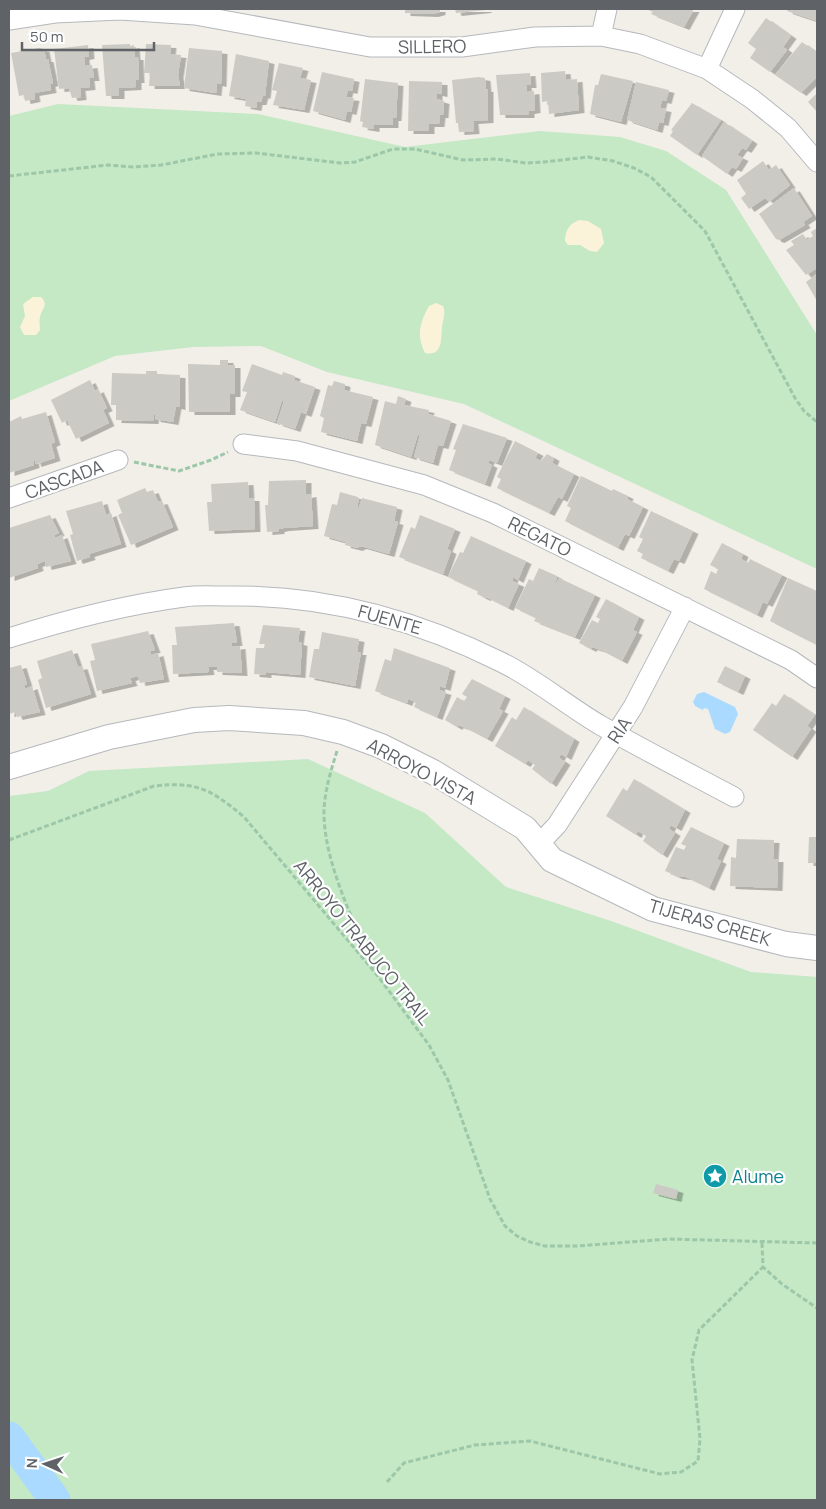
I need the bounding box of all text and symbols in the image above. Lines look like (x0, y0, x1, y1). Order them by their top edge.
scale bar (22, 20, 155, 52)
text: 50 m (30, 26, 64, 47)
street label: SILLERO (398, 33, 466, 59)
street label: CASCADA (22, 454, 107, 504)
street label: REGATO (504, 510, 576, 562)
street label: FUENTE (355, 598, 425, 640)
street label: RIA (602, 712, 637, 748)
street label: ARROYO VISTA (363, 732, 481, 810)
street label: ARROYO TRABUCO TRAIL (289, 854, 437, 1030)
street label: TIJERAS CREEK (646, 893, 774, 951)
place icon: Alume (702, 1163, 728, 1189)
place label: Alume (732, 1164, 784, 1188)
north arrow (20, 1439, 70, 1489)
text: N (22, 1458, 41, 1469)

